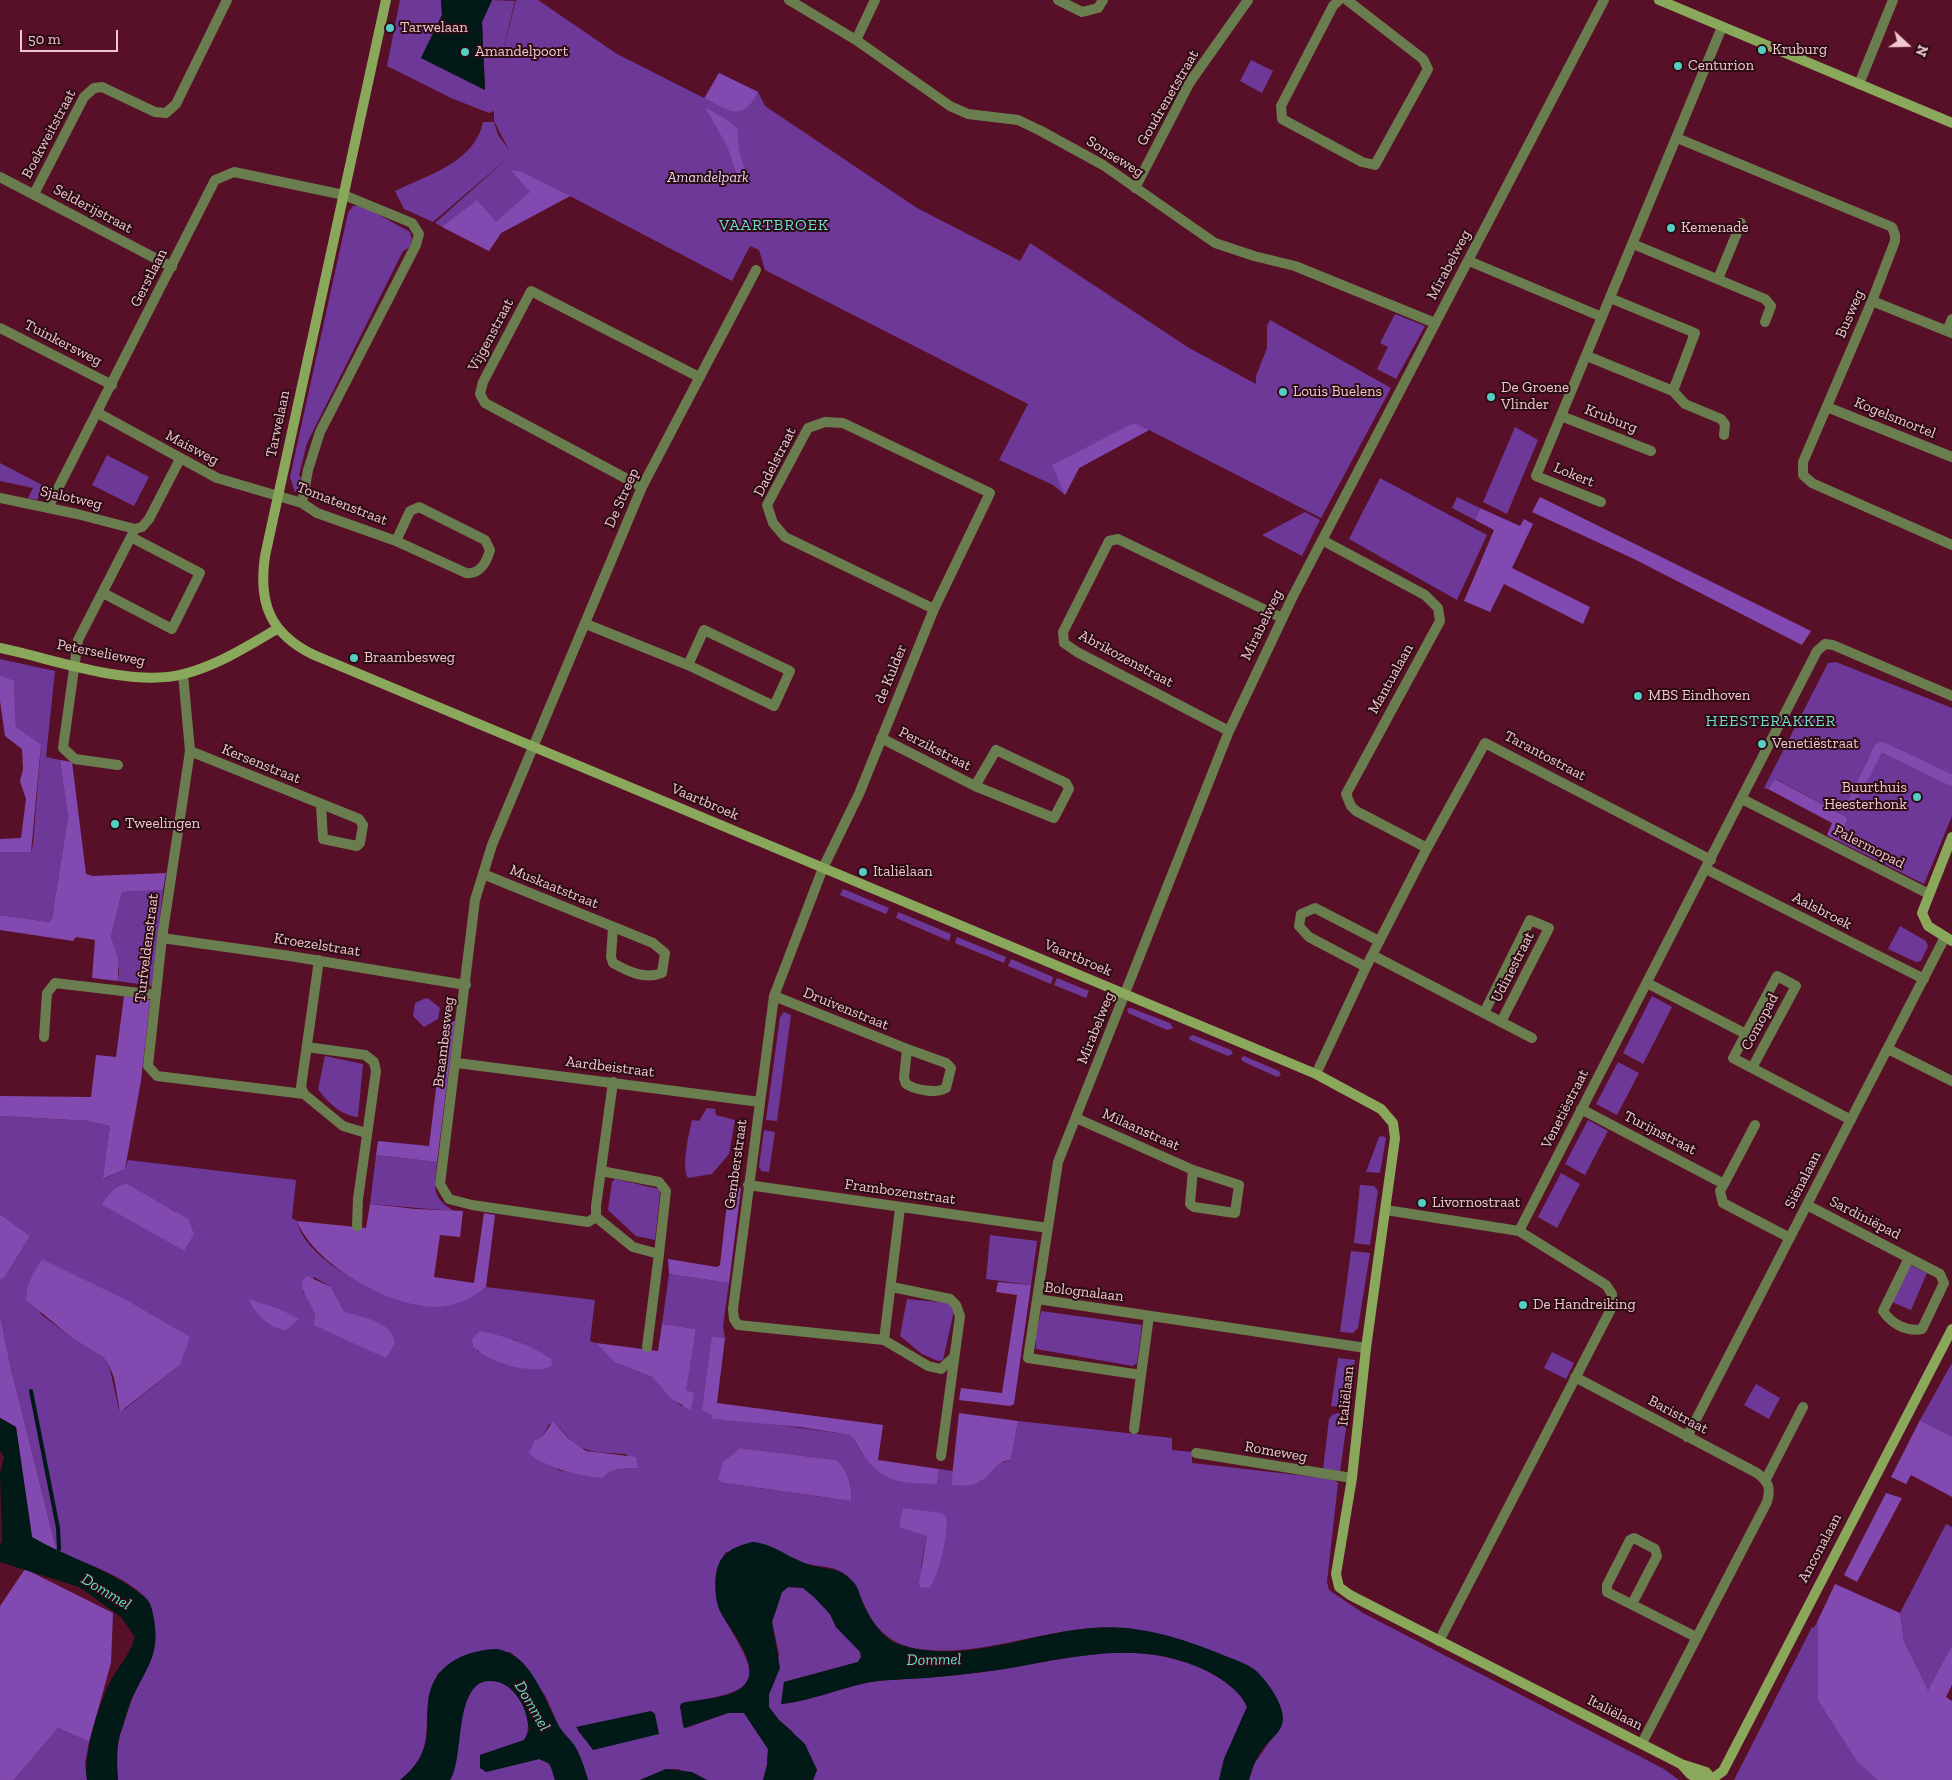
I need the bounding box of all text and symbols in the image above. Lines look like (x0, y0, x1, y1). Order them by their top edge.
place label: Tarwelaan (400, 19, 468, 37)
scale bar (22, 20, 120, 52)
north arrow (1882, 20, 1932, 70)
marker: Tarwelaan (384, 22, 396, 34)
text: 50 m (28, 30, 61, 48)
place label: Kruburg (1772, 41, 1827, 59)
place label: Amandelpoort (475, 43, 568, 61)
text: N (1912, 43, 1931, 59)
marker: Kruburg (1756, 44, 1768, 56)
marker: Amandelpoort (459, 46, 471, 58)
street label: Goudrenetstraat (1133, 47, 1203, 149)
place label: Centurion (1688, 57, 1754, 75)
marker: Centurion (1672, 60, 1684, 72)
street label: Boekweitstraat (18, 86, 80, 182)
street label: Sonseweg (1083, 132, 1147, 182)
park label: Amandelpark (667, 169, 749, 187)
street label: Selderijstraat (50, 181, 136, 237)
district label: VAARTBROEK (718, 215, 830, 235)
place label: Kemenade (1681, 219, 1748, 237)
marker: Kemenade (1665, 222, 1677, 234)
street label: Mirabelweg (1423, 227, 1475, 303)
street label: Gerstlaan (127, 246, 171, 310)
street label: Busweg (1832, 287, 1868, 341)
street label: Vijgenstraat (464, 296, 518, 374)
street label: Tuinkersweg (21, 316, 105, 370)
place label: De Groene Vlinder (1501, 379, 1569, 414)
place label: Louis Buelens (1293, 383, 1382, 401)
marker: Louis Buelens (1277, 386, 1289, 398)
street label: Tarwelaan (262, 389, 294, 459)
marker: De Groene Vlinder (1485, 391, 1497, 403)
street label: Kogelsmortel (1852, 393, 1938, 443)
street label: Kruburg (1582, 401, 1640, 437)
street label: Dadelstraat (750, 424, 800, 500)
street label: Maisweg (162, 427, 222, 469)
street label: Lokert (1551, 459, 1597, 491)
street label: De Streep (601, 465, 643, 531)
street label: Tomatenstraat (294, 478, 390, 530)
street label: Sjalotweg (38, 482, 104, 514)
street label: Mirabelweg (1237, 587, 1287, 663)
street label: Abrikozenstraat (1076, 627, 1176, 691)
street label: Peterselieweg (55, 636, 147, 670)
street label: Mantualaan (1364, 641, 1418, 717)
street label: de Kulder (871, 642, 911, 706)
place label: Braambesweg (364, 649, 455, 667)
marker: Braambesweg (348, 652, 360, 664)
place label: MBS Eindhoven (1648, 687, 1750, 705)
marker: MBS Eindhoven (1632, 690, 1644, 702)
district label: HEESTERAKKER (1704, 711, 1838, 731)
street label: Perzikstraat (896, 723, 974, 775)
street label: Tarantostraat (1501, 727, 1589, 785)
place label: Venetiëstraat (1772, 735, 1859, 753)
marker: Venetiëstraat (1756, 738, 1768, 750)
street label: Kersenstraat (219, 740, 303, 788)
place label: Buurthuis Heesterhonk (1824, 779, 1907, 814)
street label: Vaartbroek (668, 780, 742, 824)
marker: Buurthuis Heesterhonk (1911, 791, 1923, 803)
place label: Tweelingen (125, 815, 200, 833)
marker: Tweelingen (109, 818, 121, 830)
street label: Palermopad (1830, 821, 1908, 873)
street label: Muskaatstraat (507, 861, 601, 913)
place label: Italiëlaan (873, 863, 933, 881)
marker: Italiëlaan (857, 866, 869, 878)
street label: Aalsbroek (1789, 888, 1855, 934)
street label: Turfveldenstraat (131, 893, 163, 1003)
street label: Kroezelstraat (273, 929, 361, 961)
street label: Udinestraat (1488, 929, 1538, 1005)
street label: Vaartbroek (1041, 936, 1115, 980)
street label: Druivenstraat (801, 984, 891, 1034)
street label: Mirabelweg (1073, 989, 1119, 1067)
street label: Comopad (1738, 991, 1782, 1053)
street label: Braambesweg (430, 996, 458, 1088)
street label: Aardbeistraat (565, 1053, 655, 1081)
street label: Venetiëstraat (1537, 1066, 1593, 1152)
street label: Milaanstraat (1099, 1105, 1183, 1155)
street label: Turijnstraat (1621, 1107, 1699, 1159)
street label: Gemberstraat (721, 1118, 751, 1210)
street label: Siënalaan (1781, 1148, 1825, 1212)
street label: Frambozenstraat (843, 1175, 957, 1209)
street label: Sardiniëpad (1826, 1192, 1904, 1244)
place label: Livornostraat (1432, 1194, 1520, 1212)
marker: Livornostraat (1416, 1197, 1428, 1209)
street label: Bolognalaan (1043, 1278, 1125, 1306)
place label: De Handreiking (1533, 1296, 1636, 1314)
marker: De Handreiking (1517, 1299, 1529, 1311)
street label: Italiëlaan (1334, 1365, 1358, 1427)
street label: Baristraat (1645, 1392, 1711, 1438)
street label: Romeweg (1243, 1438, 1309, 1466)
street label: Anconalaan (1794, 1510, 1846, 1586)
water label: Dommel (78, 1570, 134, 1614)
water label: Dommel (907, 1650, 961, 1670)
water label: Dommel (510, 1678, 554, 1734)
street label: Italiëlaan (1584, 1691, 1646, 1735)

